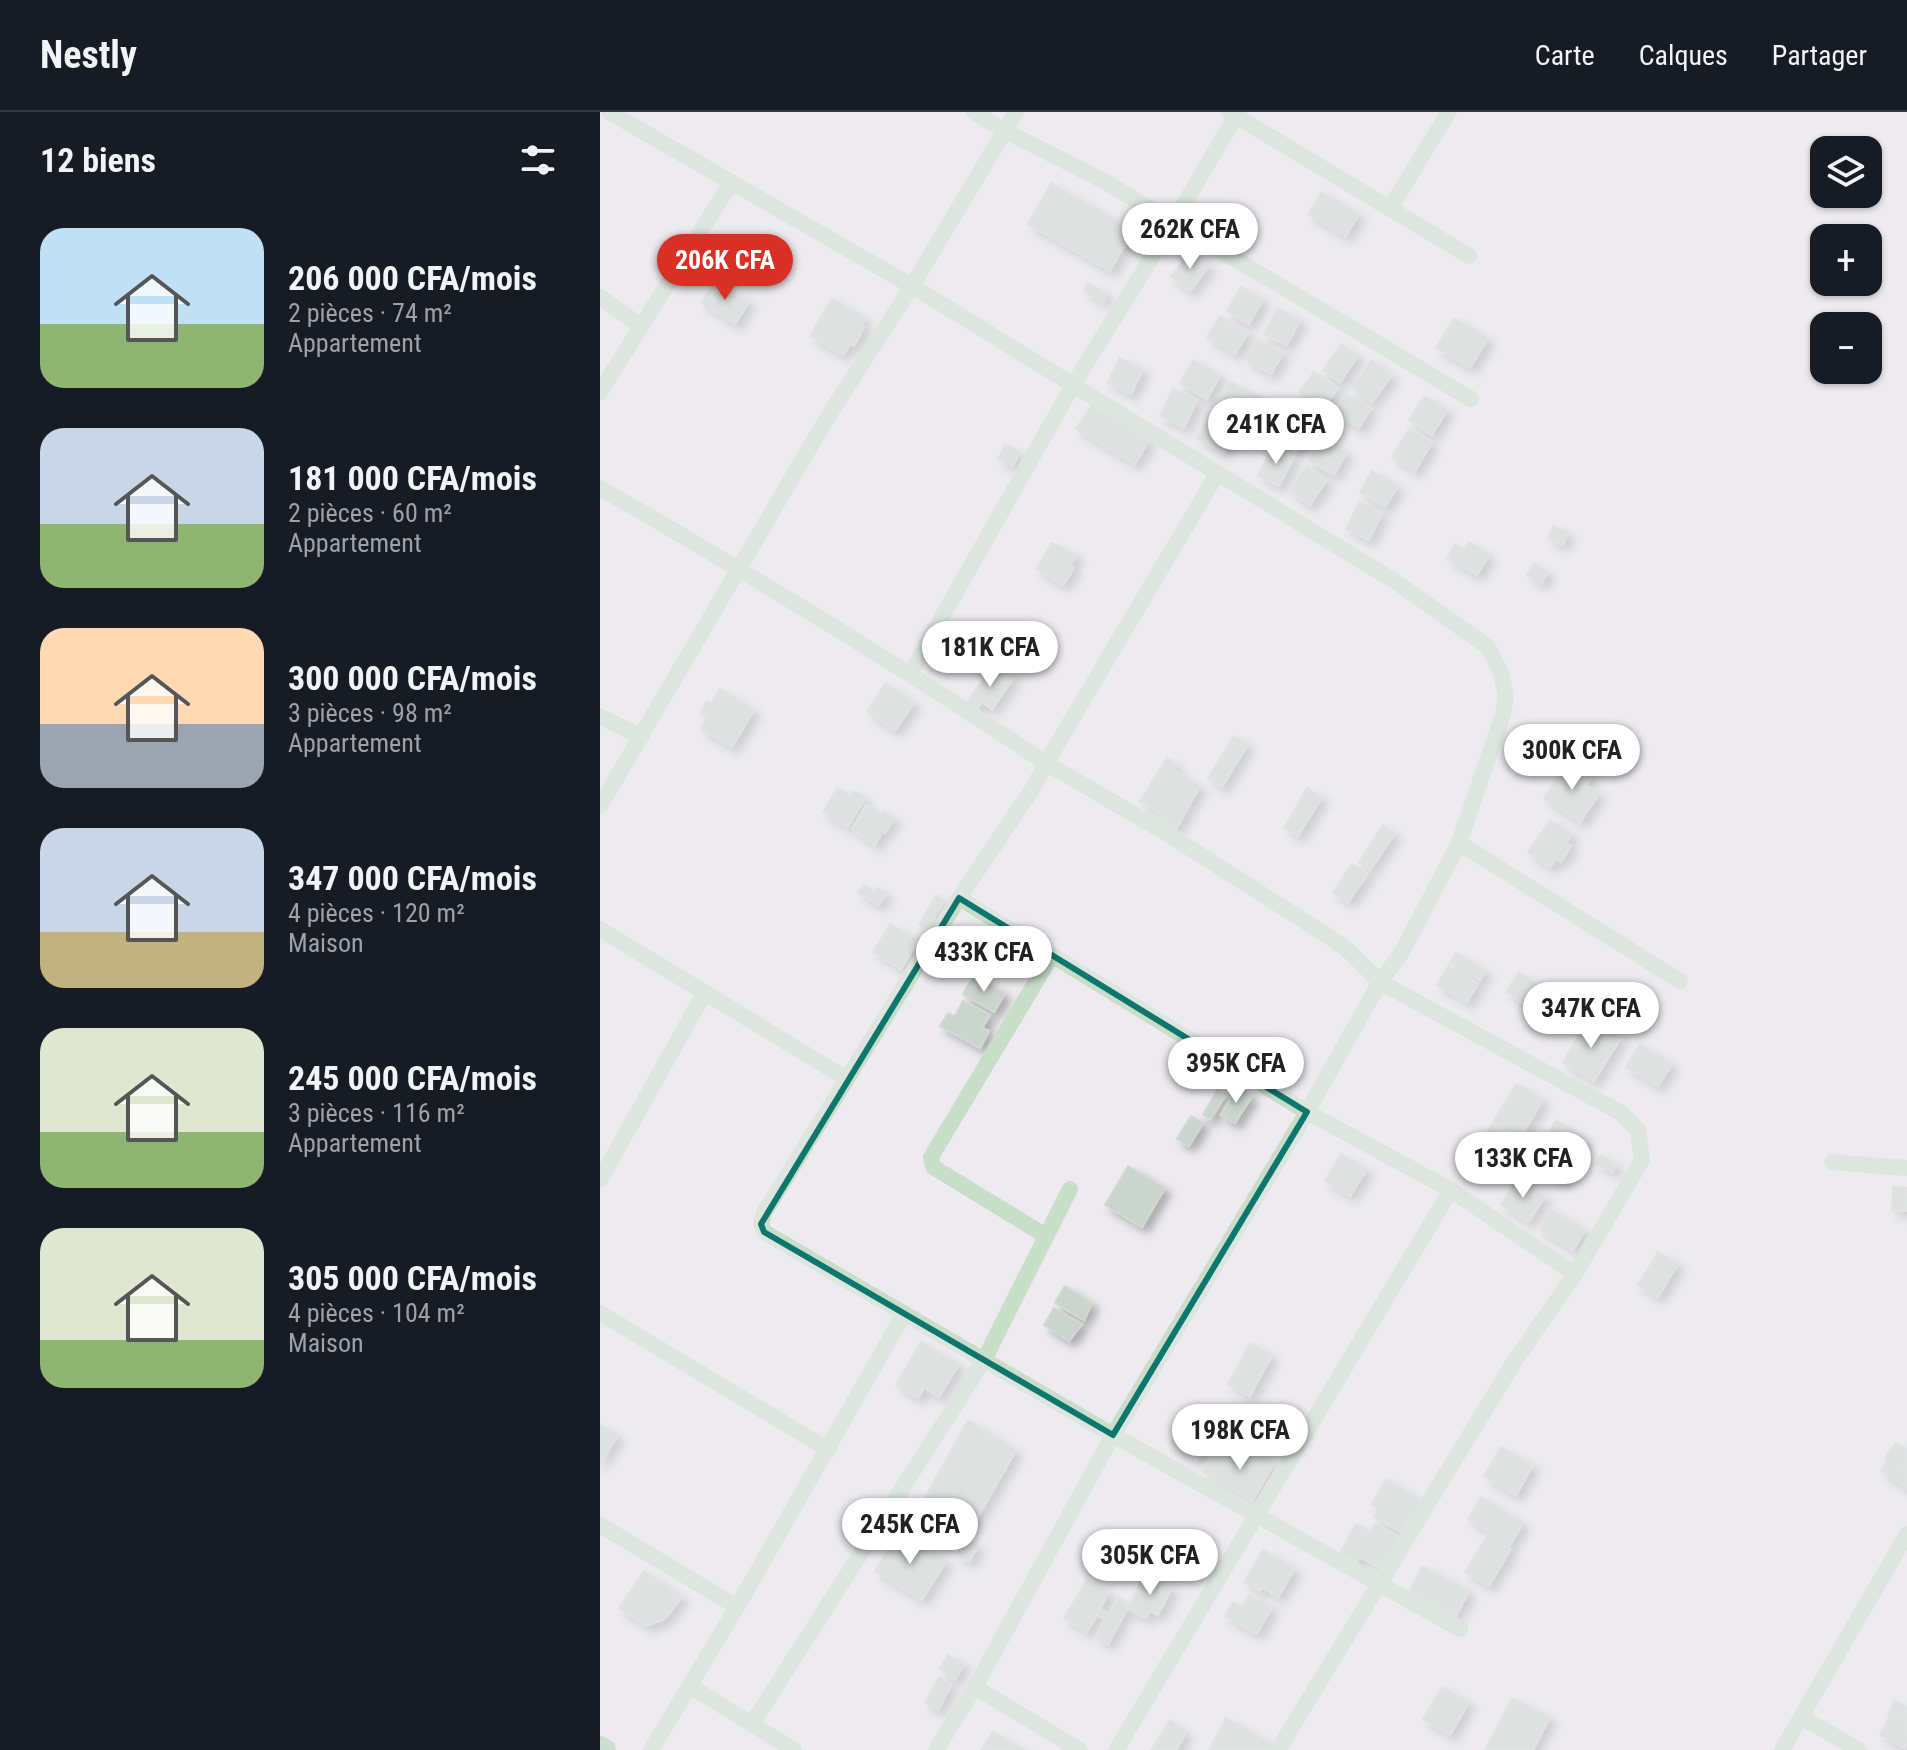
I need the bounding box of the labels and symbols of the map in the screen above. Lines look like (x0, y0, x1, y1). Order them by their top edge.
pin: 262K CFA (1107, 203, 1273, 271)
pin: 206K CFA (642, 234, 808, 302)
pin: 241K CFA (1193, 398, 1359, 466)
pin: 181K CFA (907, 621, 1073, 689)
pin: 300K CFA (1489, 724, 1655, 792)
pin: 433K CFA (901, 926, 1067, 994)
pin: 347K CFA (1508, 982, 1674, 1050)
pin: 395K CFA (1153, 1037, 1319, 1105)
pin: 133K CFA (1440, 1132, 1606, 1200)
pin: 198K CFA (1157, 1404, 1323, 1472)
pin: 245K CFA (827, 1498, 993, 1566)
pin: 305K CFA (1067, 1529, 1233, 1597)

